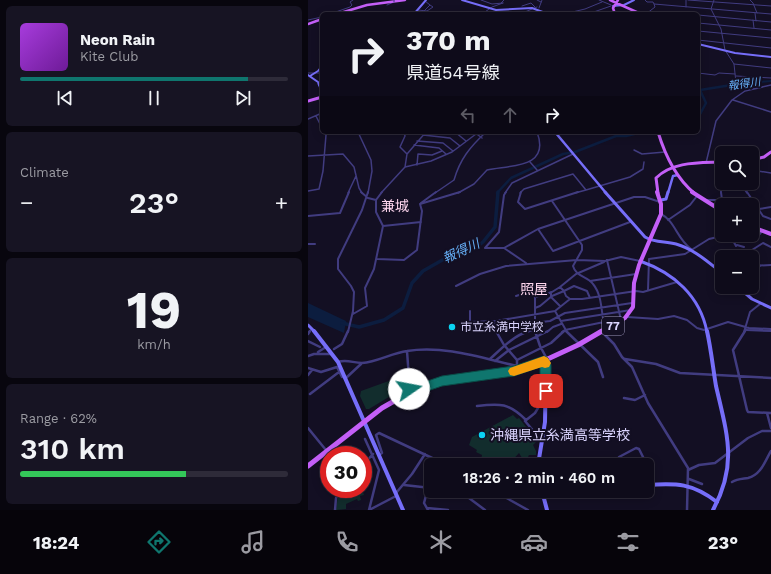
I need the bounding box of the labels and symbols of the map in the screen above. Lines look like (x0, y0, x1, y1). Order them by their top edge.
water label: 報得川 (727, 75, 762, 93)
district label: 兼城 (381, 198, 409, 214)
water label: 報得川 (440, 235, 484, 266)
district label: 照屋 (520, 281, 548, 297)
road number: 77 (602, 317, 624, 335)
place label: 市立糸満中学校 (460, 320, 544, 334)
marker: 市立糸満中学校 (447, 322, 457, 332)
position arrow (388, 368, 430, 410)
pin (529, 374, 563, 408)
place label: 沖縄県立糸満高等学校 (490, 427, 630, 443)
marker: 沖縄県立糸満高等学校 (477, 430, 487, 440)
speed limit sign: 30 (320, 446, 372, 498)

